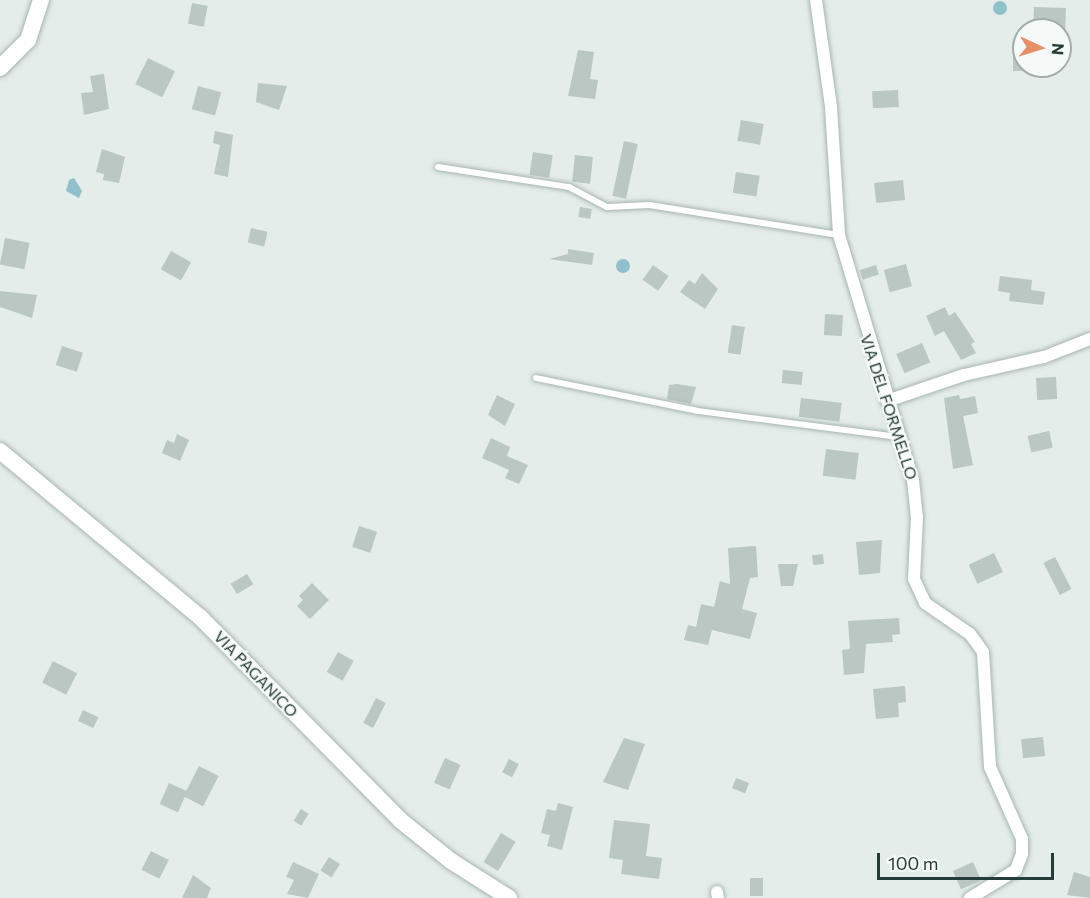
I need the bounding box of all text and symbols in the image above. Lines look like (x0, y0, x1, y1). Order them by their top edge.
north arrow (1012, 18, 1072, 78)
text: N (1049, 43, 1068, 56)
street label: VIA DEL FORMELLO (856, 332, 922, 482)
street label: VIA PAGANICO (210, 627, 302, 721)
scale bar (880, 841, 1057, 879)
text: 100 m (888, 852, 938, 874)

